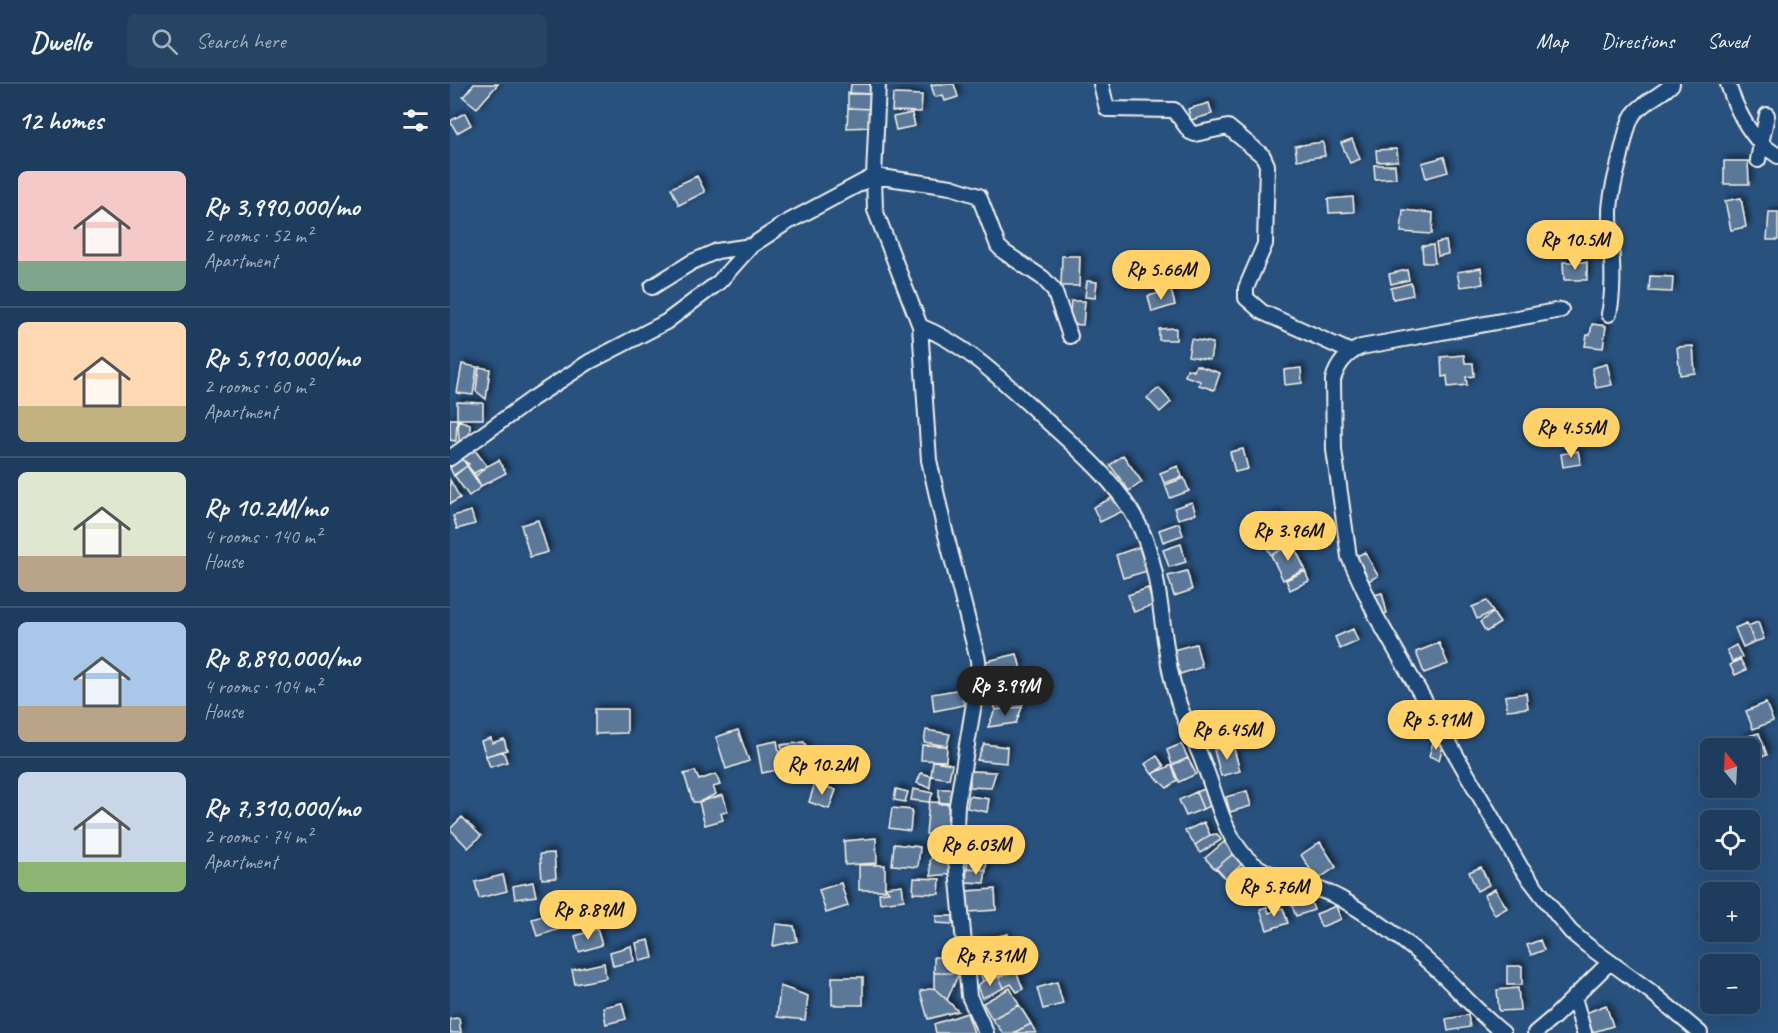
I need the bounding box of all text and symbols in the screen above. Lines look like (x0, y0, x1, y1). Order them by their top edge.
search box (127, 14, 547, 68)
text: Dwello (30, 24, 91, 59)
icon: search (148, 25, 181, 58)
text: Search here (196, 27, 286, 55)
text: Map (1536, 28, 1568, 54)
text: Directions (1601, 28, 1674, 54)
text: Saved (1707, 28, 1748, 54)
text: 12 homes (18, 104, 103, 137)
icon: filters (399, 104, 432, 137)
text: Rp 3,990,000/mo (204, 190, 360, 223)
icon: home (66, 195, 138, 267)
pin: Rp 10.5M (1513, 220, 1637, 271)
text: 2 rooms · 52 m² (204, 223, 312, 248)
text: Rp 10.5M (1541, 227, 1609, 252)
text: Apartment (204, 248, 277, 273)
pin: Rp 5.66M (1099, 250, 1223, 301)
text: Rp 5.66M (1126, 257, 1196, 282)
text: Rp 5,910,000/mo (204, 341, 360, 374)
icon: home (66, 346, 138, 418)
text: 2 rooms · 60 m² (204, 374, 312, 399)
text: Apartment (204, 399, 277, 424)
pin: Rp 4.55M (1509, 408, 1633, 459)
text: Rp 4.55M (1537, 415, 1605, 440)
text: Rp 10.2M/mo (204, 491, 327, 524)
icon: home (66, 496, 138, 568)
pin: Rp 3.96M (1226, 511, 1350, 562)
text: Rp 3.96M (1253, 518, 1323, 543)
text: 4 rooms · 140 m² (204, 524, 321, 549)
text: House (204, 549, 243, 574)
text: Rp 8,890,000/mo (204, 641, 360, 674)
icon: home (66, 646, 138, 718)
pin: Rp 3.99M (943, 666, 1067, 717)
text: Rp 3.99M (971, 673, 1039, 698)
text: 4 rooms · 104 m² (204, 674, 321, 699)
text: House (204, 699, 243, 724)
pin: Rp 5.91M (1374, 700, 1498, 751)
text: Rp 5.91M (1402, 707, 1470, 732)
pin: Rp 6.45M (1165, 710, 1289, 761)
text: Rp 6.45M (1192, 717, 1262, 742)
north arrow (1700, 738, 1760, 798)
map controls (1700, 738, 1760, 1014)
pin: Rp 10.2M (760, 745, 884, 796)
text: Rp 10.2M (787, 752, 857, 777)
text: Rp 7,310,000/mo (204, 791, 360, 824)
icon: home (66, 796, 138, 868)
button: locate (1700, 810, 1760, 870)
text: 2 rooms · 74 m² (204, 824, 312, 849)
pin: Rp 6.03M (914, 825, 1038, 876)
text: Rp 6.03M (941, 832, 1011, 857)
text: Apartment (204, 849, 277, 874)
pin: Rp 5.76M (1212, 867, 1336, 918)
text: Rp 5.76M (1239, 874, 1309, 899)
button: + (1700, 882, 1760, 942)
pin: Rp 8.89M (526, 890, 650, 941)
text: Rp 8.89M (554, 897, 622, 922)
pin: Rp 7.31M (928, 936, 1052, 987)
text: Rp 7.31M (955, 943, 1025, 968)
button: − (1700, 954, 1760, 1014)

